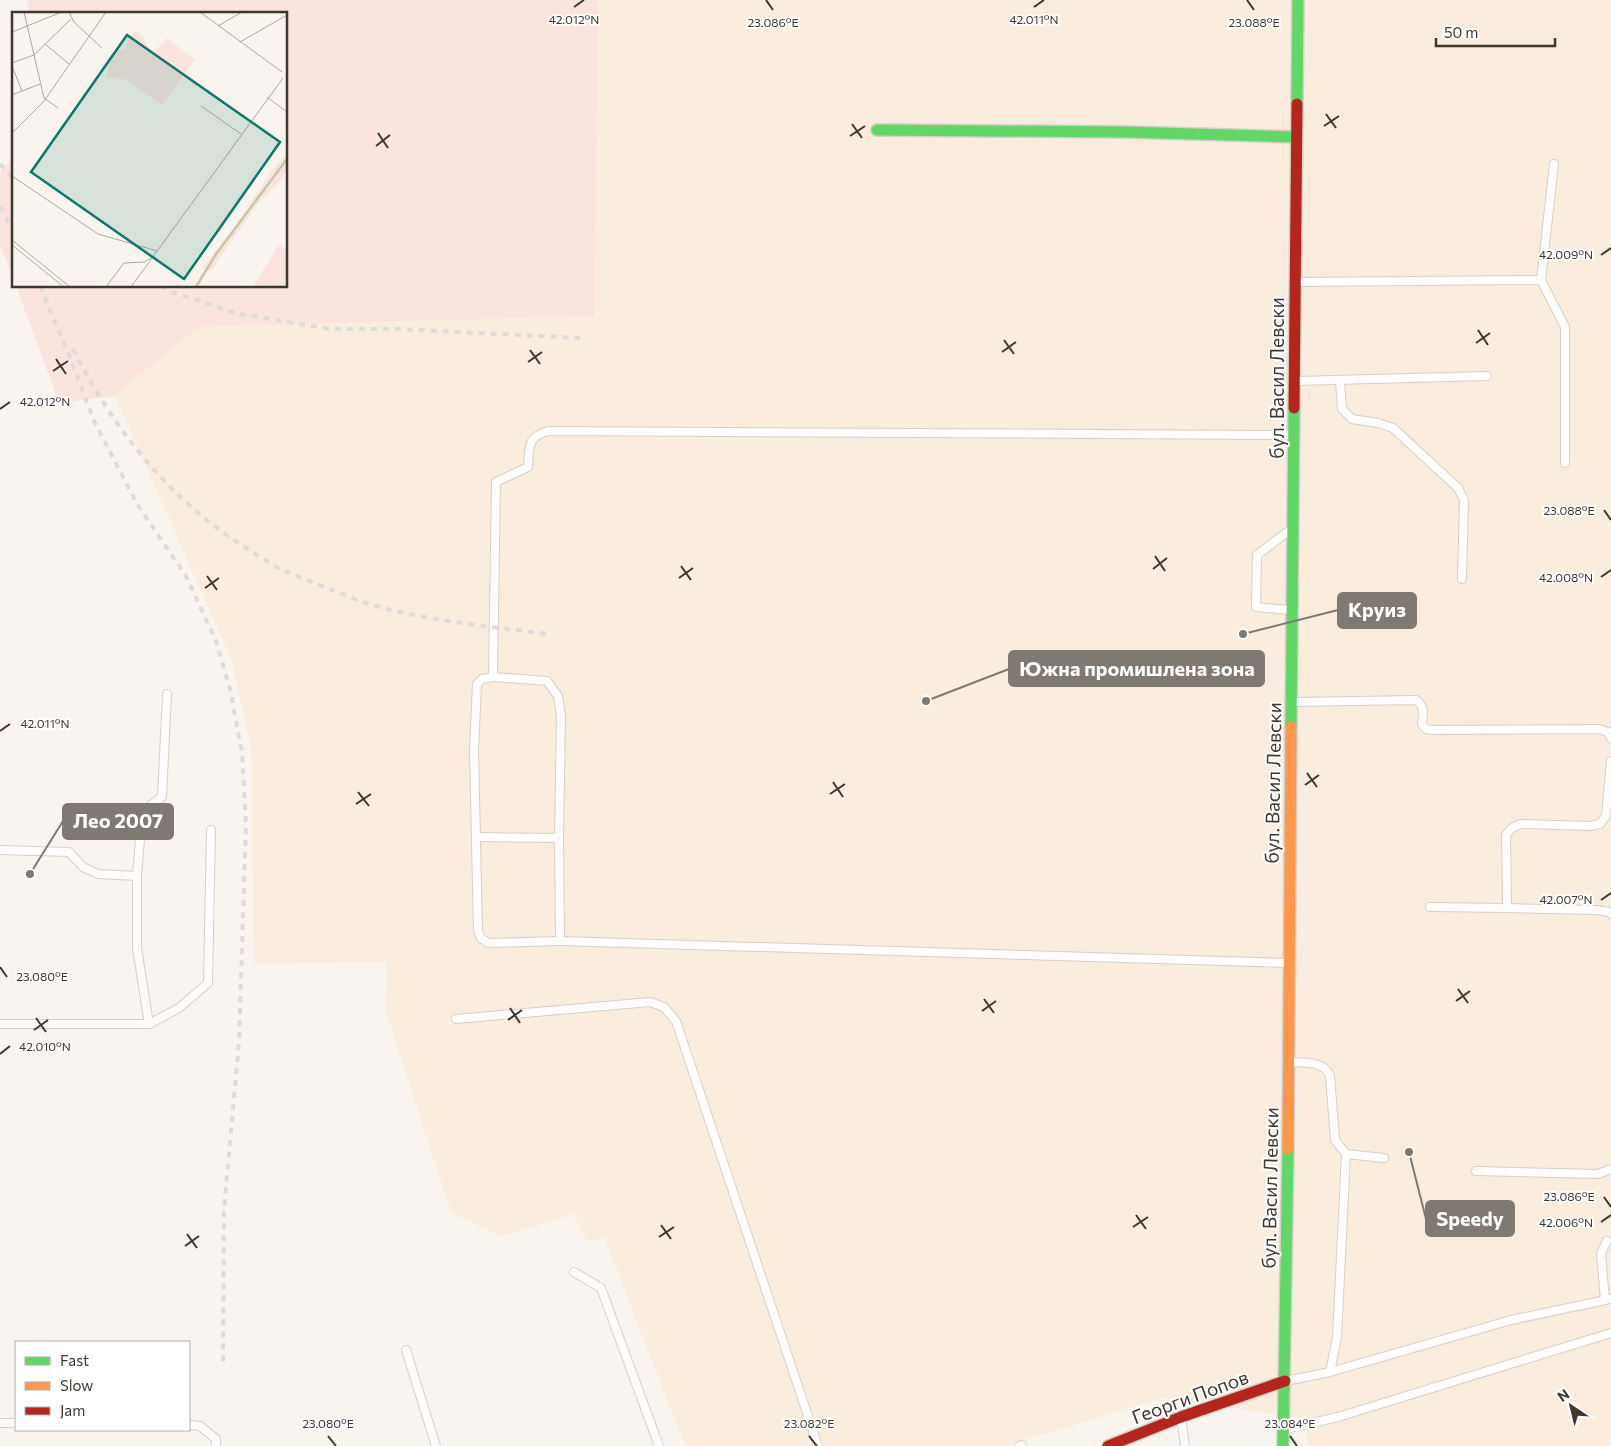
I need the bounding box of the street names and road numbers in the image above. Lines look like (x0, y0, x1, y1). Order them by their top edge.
street label: бул. Васил Левски (1265, 297, 1288, 459)
street label: бул. Васил Левски (1260, 702, 1285, 864)
street label: бул. Васил Левски (1257, 1107, 1282, 1269)
street label: Георги Попов (1128, 1365, 1251, 1428)

